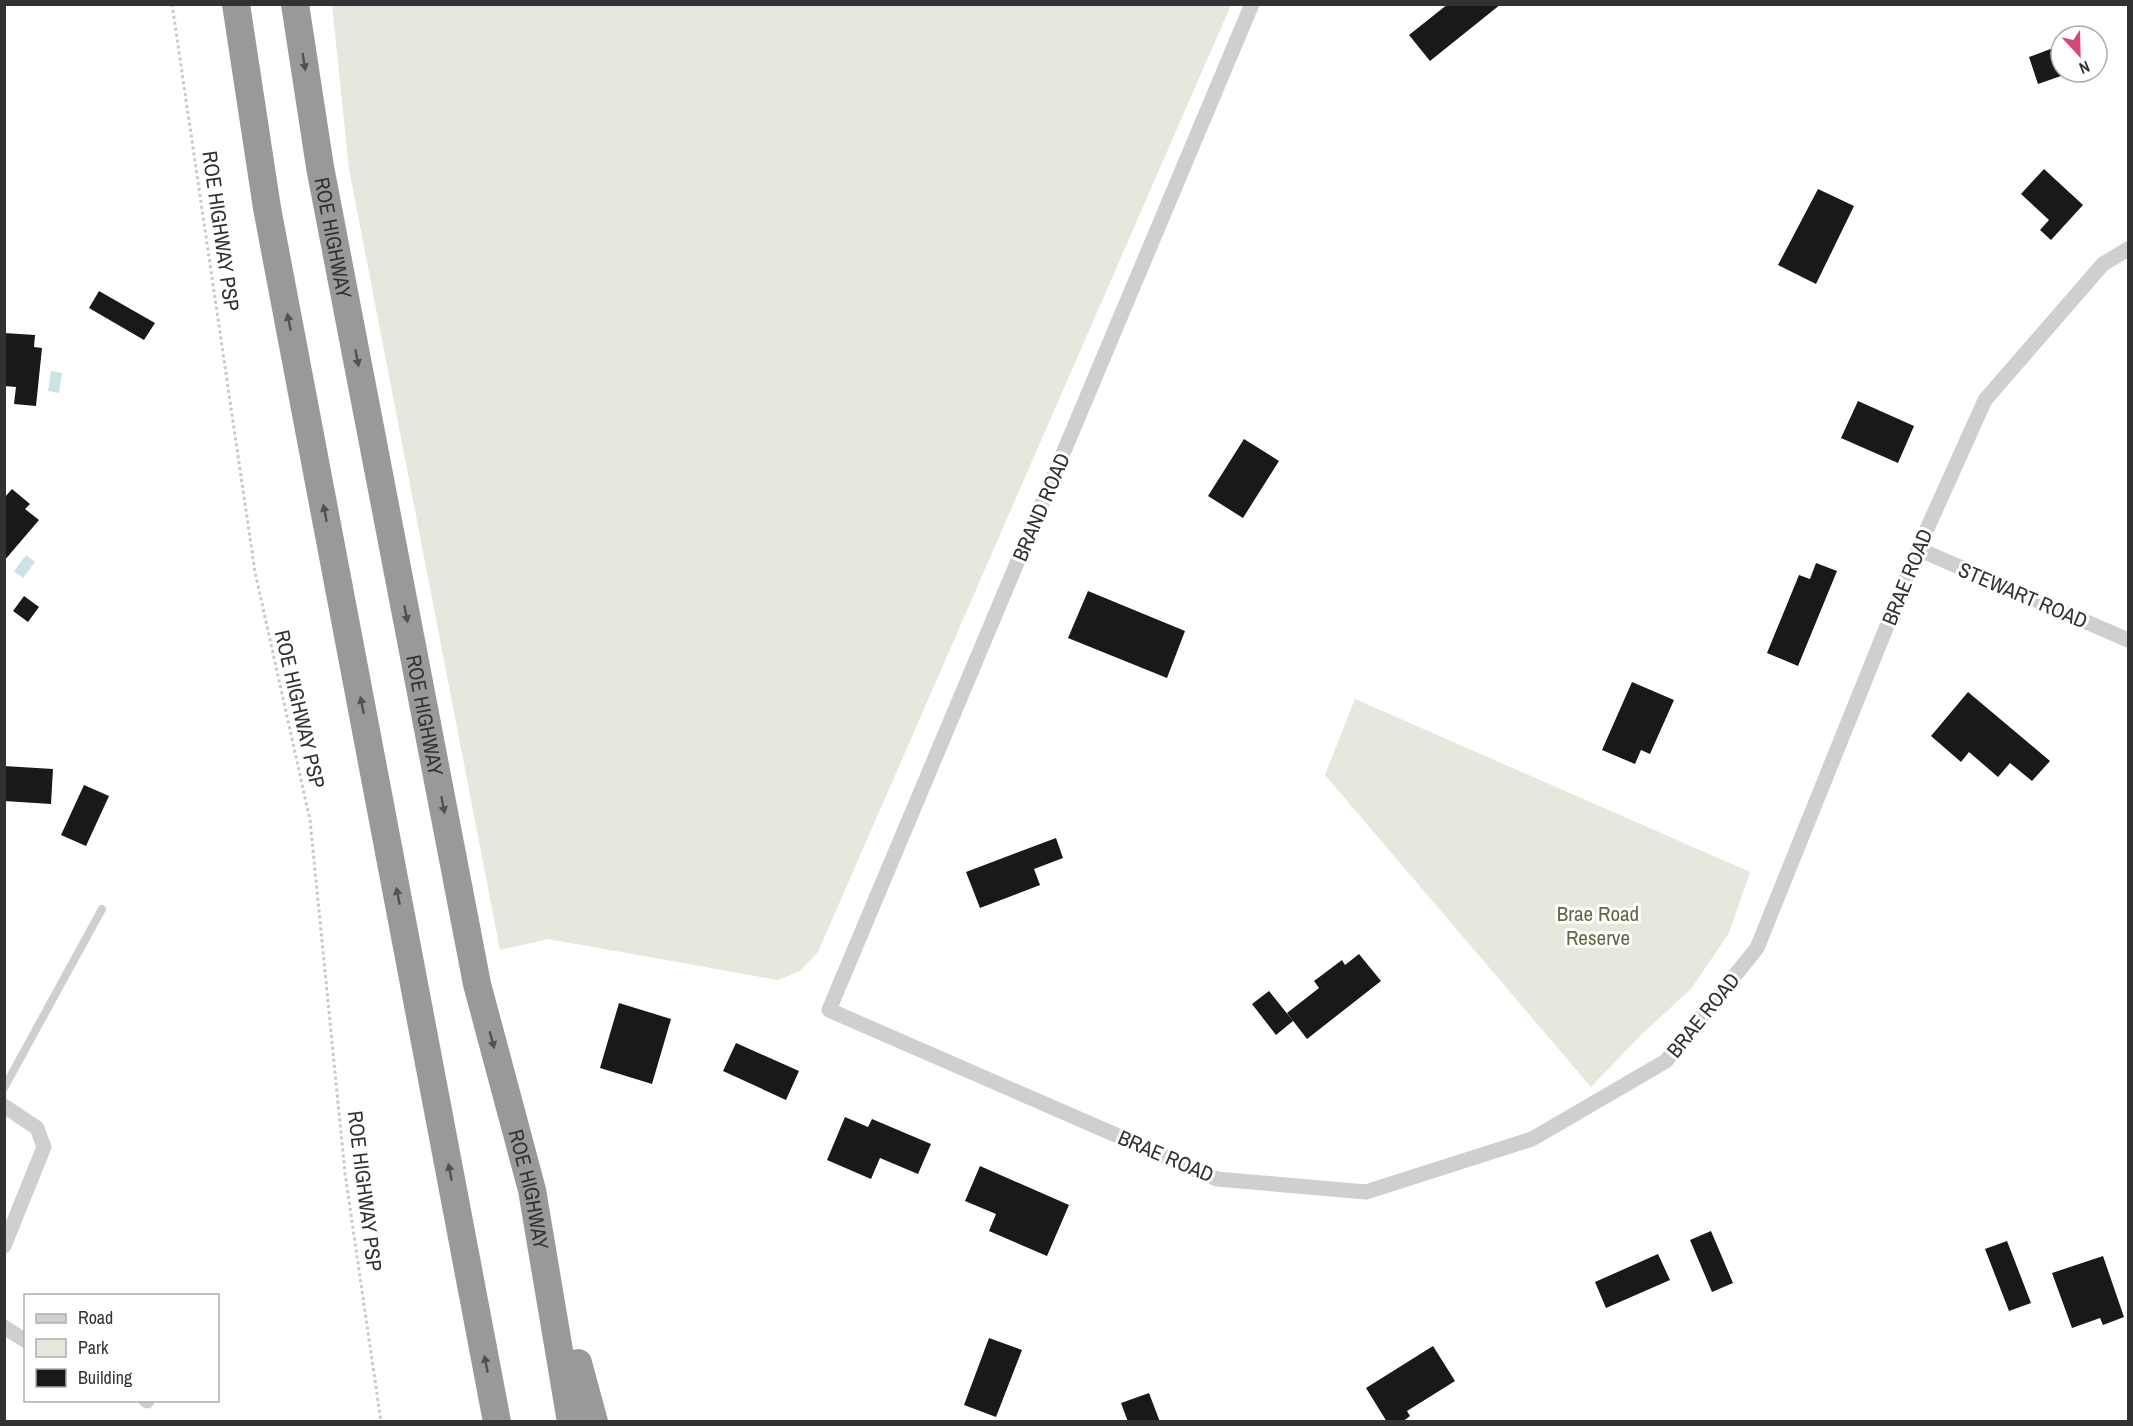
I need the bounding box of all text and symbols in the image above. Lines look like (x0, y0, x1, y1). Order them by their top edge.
north arrow (2049, 24, 2109, 84)
one-way arrow (299, 53, 308, 72)
text: N (2076, 56, 2093, 80)
street label: ROE HIGHWAY PSP (195, 149, 247, 313)
street label: ROE HIGHWAY (308, 175, 360, 301)
one-way arrow (284, 312, 293, 331)
one-way arrow (353, 348, 362, 367)
street label: BRAND ROAD (1005, 448, 1077, 566)
one-way arrow (320, 504, 329, 523)
street label: BRAE ROAD (1875, 525, 1939, 629)
street label: STEWART ROAD (1954, 555, 2092, 635)
one-way arrow (402, 605, 411, 624)
street label: ROE HIGHWAY PSP (268, 627, 332, 791)
street label: ROE HIGHWAY (400, 652, 451, 778)
one-way arrow (357, 695, 366, 714)
one-way arrow (439, 796, 448, 815)
one-way arrow (393, 887, 402, 906)
park label: Brae Road Reserve (1557, 899, 1639, 952)
street label: BRAE ROAD (1660, 966, 1746, 1064)
one-way arrow (488, 1031, 498, 1050)
street label: ROE HIGHWAY PSP (341, 1109, 389, 1273)
street label: BRAE ROAD (1114, 1123, 1218, 1189)
street label: ROE HIGHWAY (502, 1126, 556, 1252)
one-way arrow (445, 1163, 454, 1182)
legend (24, 1294, 219, 1402)
text: Road (78, 1305, 113, 1330)
text: Park (78, 1335, 109, 1360)
one-way arrow (481, 1354, 490, 1373)
text: Building (78, 1365, 133, 1390)

